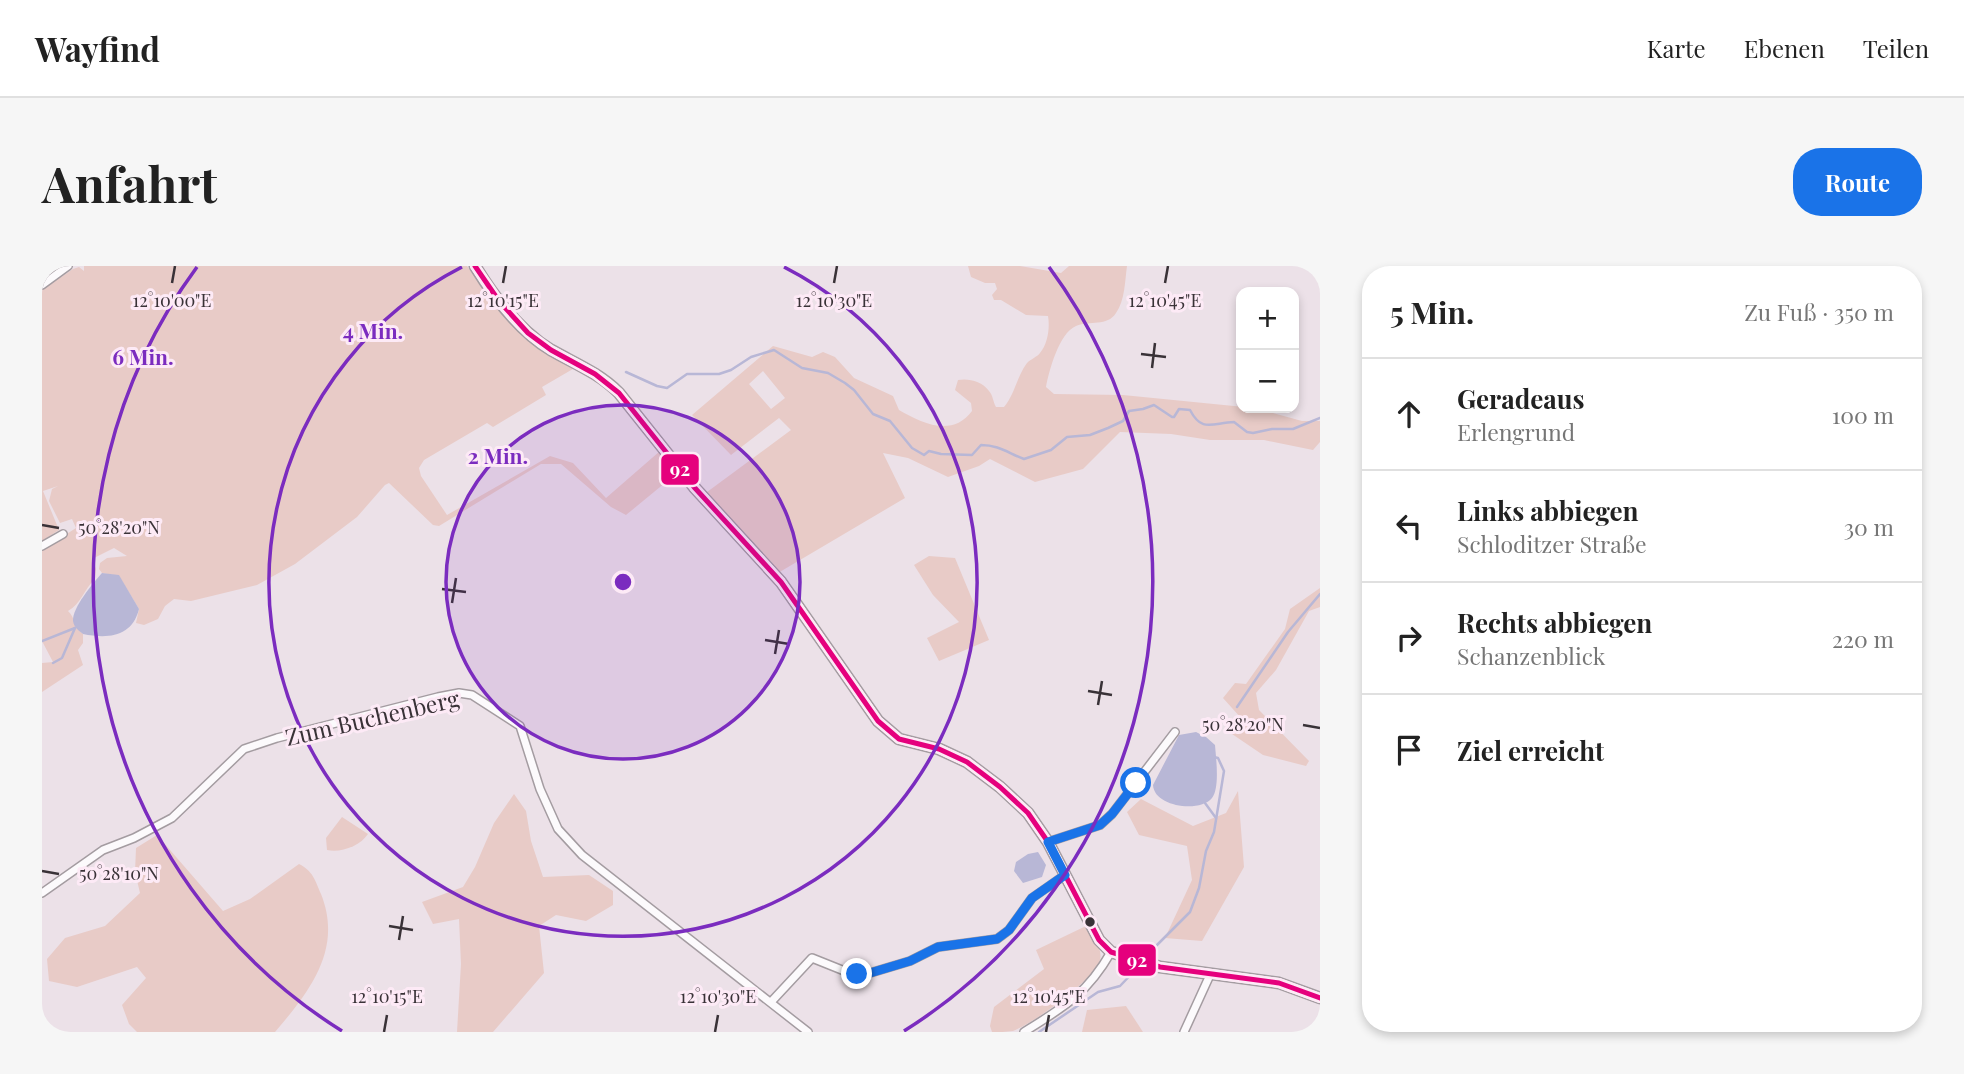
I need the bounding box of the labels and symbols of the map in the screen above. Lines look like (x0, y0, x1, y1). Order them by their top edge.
text: 12°10'00"E (133, 288, 211, 312)
text: 12°10'15"E (467, 288, 539, 312)
text: 12°10'30"E (796, 288, 872, 312)
text: 12°10'45"E (1129, 288, 1201, 312)
text: 4 Min. (343, 316, 403, 344)
text: 6 Min. (112, 342, 174, 370)
text: 2 Min. (468, 441, 528, 469)
line badge: 92 (660, 453, 700, 486)
text: 92 (670, 455, 690, 481)
text: 50°28'20"N (78, 515, 160, 539)
centre of rings (611, 570, 635, 594)
street label: Zum Buchenberg (282, 682, 462, 752)
text: 50°28'20"N (1202, 712, 1284, 736)
route start (1120, 767, 1151, 798)
text: 50°28'10"N (79, 861, 159, 885)
unlabelled marker (1083, 915, 1097, 929)
line badge: 92 (1117, 943, 1157, 977)
text: 92 (1127, 946, 1147, 972)
route end (841, 958, 872, 989)
text: 12°10'15"E (351, 984, 423, 1008)
text: 12°10'30"E (680, 984, 756, 1008)
text: 12°10'45"E (1013, 984, 1085, 1008)

